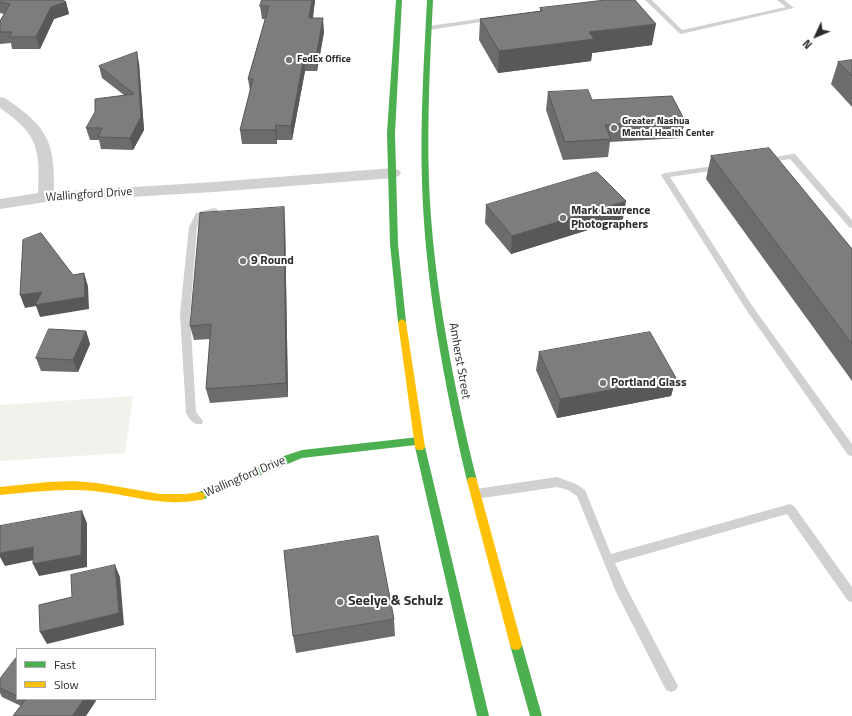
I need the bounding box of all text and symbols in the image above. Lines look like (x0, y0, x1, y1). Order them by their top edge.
north arrow (796, 16, 836, 56)
text: N (799, 36, 816, 53)
place label: FedEx Office (297, 54, 351, 66)
marker: FedEx Office (284, 55, 294, 65)
place label: Greater Nashua Mental Health Center (622, 116, 714, 140)
marker: Greater Nashua Mental Health Center (609, 123, 619, 133)
street label: Wallingford Drive (45, 185, 133, 205)
place label: Mark Lawrence Photographers (571, 204, 650, 232)
marker: Mark Lawrence Photographers (558, 213, 568, 223)
place label: 9 Round (251, 254, 294, 268)
marker: 9 Round (238, 256, 248, 266)
street label: Amherst Street (445, 322, 473, 400)
place label: Portland Glass (611, 376, 687, 390)
marker: Portland Glass (598, 378, 608, 388)
street label: Wallingford Drive (202, 453, 288, 501)
place label: Seelye & Schulz (348, 594, 443, 610)
marker: Seelye & Schulz (335, 597, 345, 607)
legend (16, 648, 156, 700)
text: Fast (54, 655, 76, 674)
text: Slow (54, 675, 79, 694)

